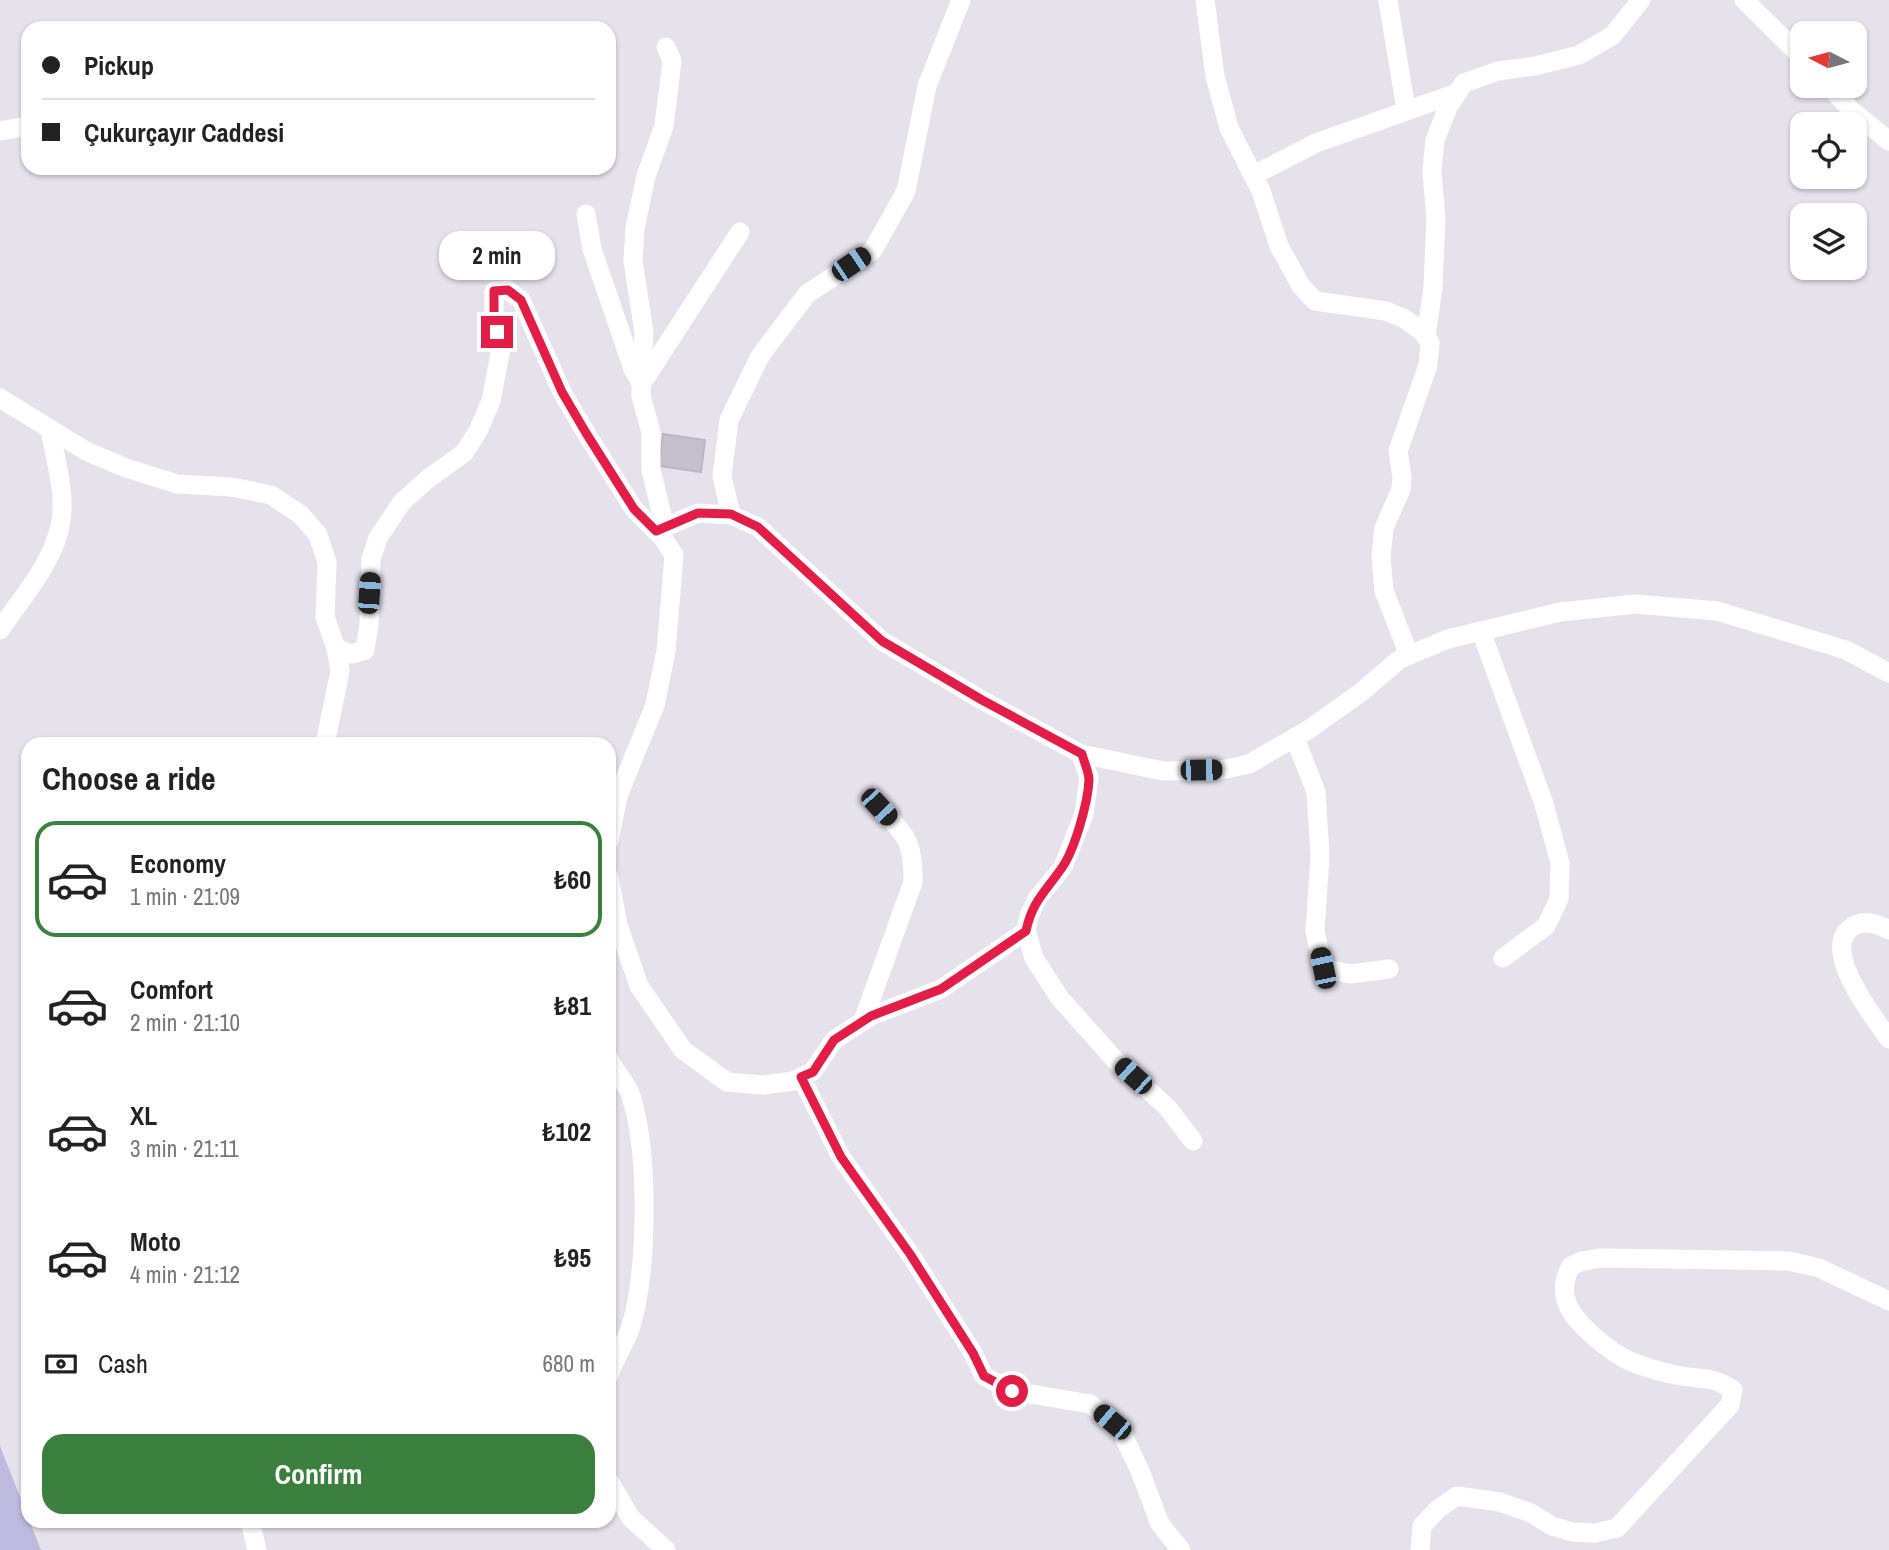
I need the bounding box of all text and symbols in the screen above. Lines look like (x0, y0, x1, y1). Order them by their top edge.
north arrow (1790, 21, 1867, 98)
map controls (1790, 21, 1867, 280)
text: Pickup (84, 48, 154, 83)
button: locate (1790, 112, 1867, 189)
text: Çukurçayır Caddesi (84, 115, 284, 150)
button: layers (1790, 203, 1867, 280)
callout: 2 min (439, 230, 555, 280)
text: 2 min (472, 240, 522, 271)
car (828, 244, 875, 284)
route end (481, 316, 513, 348)
car (358, 571, 381, 615)
text: Choose a ride (42, 757, 216, 800)
car (1180, 759, 1223, 781)
car (857, 784, 902, 830)
text: Economy (130, 846, 226, 881)
icon: car (46, 848, 109, 911)
text: ₺60 (554, 862, 591, 897)
text: 1 min · 21:09 (130, 881, 240, 912)
car (1309, 945, 1338, 991)
text: Comfort (130, 972, 213, 1007)
icon: car (46, 974, 109, 1037)
text: ₺81 (554, 988, 591, 1023)
text: 2 min · 21:10 (130, 1007, 240, 1038)
car (1111, 1054, 1156, 1098)
text: XL (130, 1098, 157, 1133)
icon: car (46, 1100, 109, 1163)
text: ₺102 (542, 1114, 591, 1149)
text: 3 min · 21:11 (130, 1133, 239, 1164)
text: Moto (130, 1224, 181, 1259)
icon: car (46, 1226, 109, 1289)
text: ₺95 (554, 1240, 591, 1275)
text: 4 min · 21:12 (130, 1259, 240, 1290)
icon: cash (42, 1345, 80, 1383)
text: Cash (98, 1346, 148, 1381)
text: 680 m (543, 1348, 595, 1379)
route start (996, 1375, 1028, 1407)
car (1090, 1400, 1135, 1444)
button: Confirm (42, 1434, 595, 1514)

